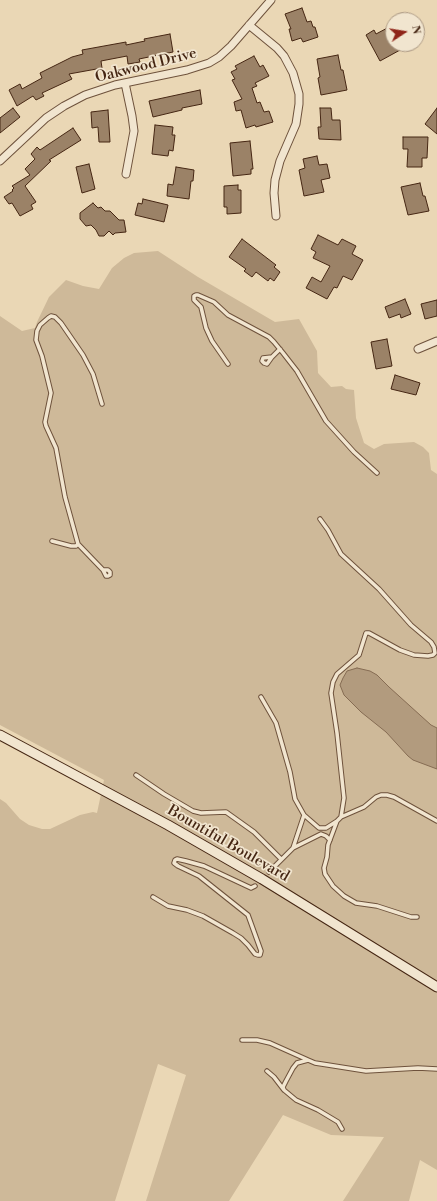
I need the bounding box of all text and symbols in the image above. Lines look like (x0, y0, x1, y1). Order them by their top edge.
north arrow (385, 12, 425, 52)
text: N (408, 24, 424, 35)
street label: Oakwood Drive (93, 45, 199, 87)
street label: Bountiful Boulevard (164, 802, 292, 886)

